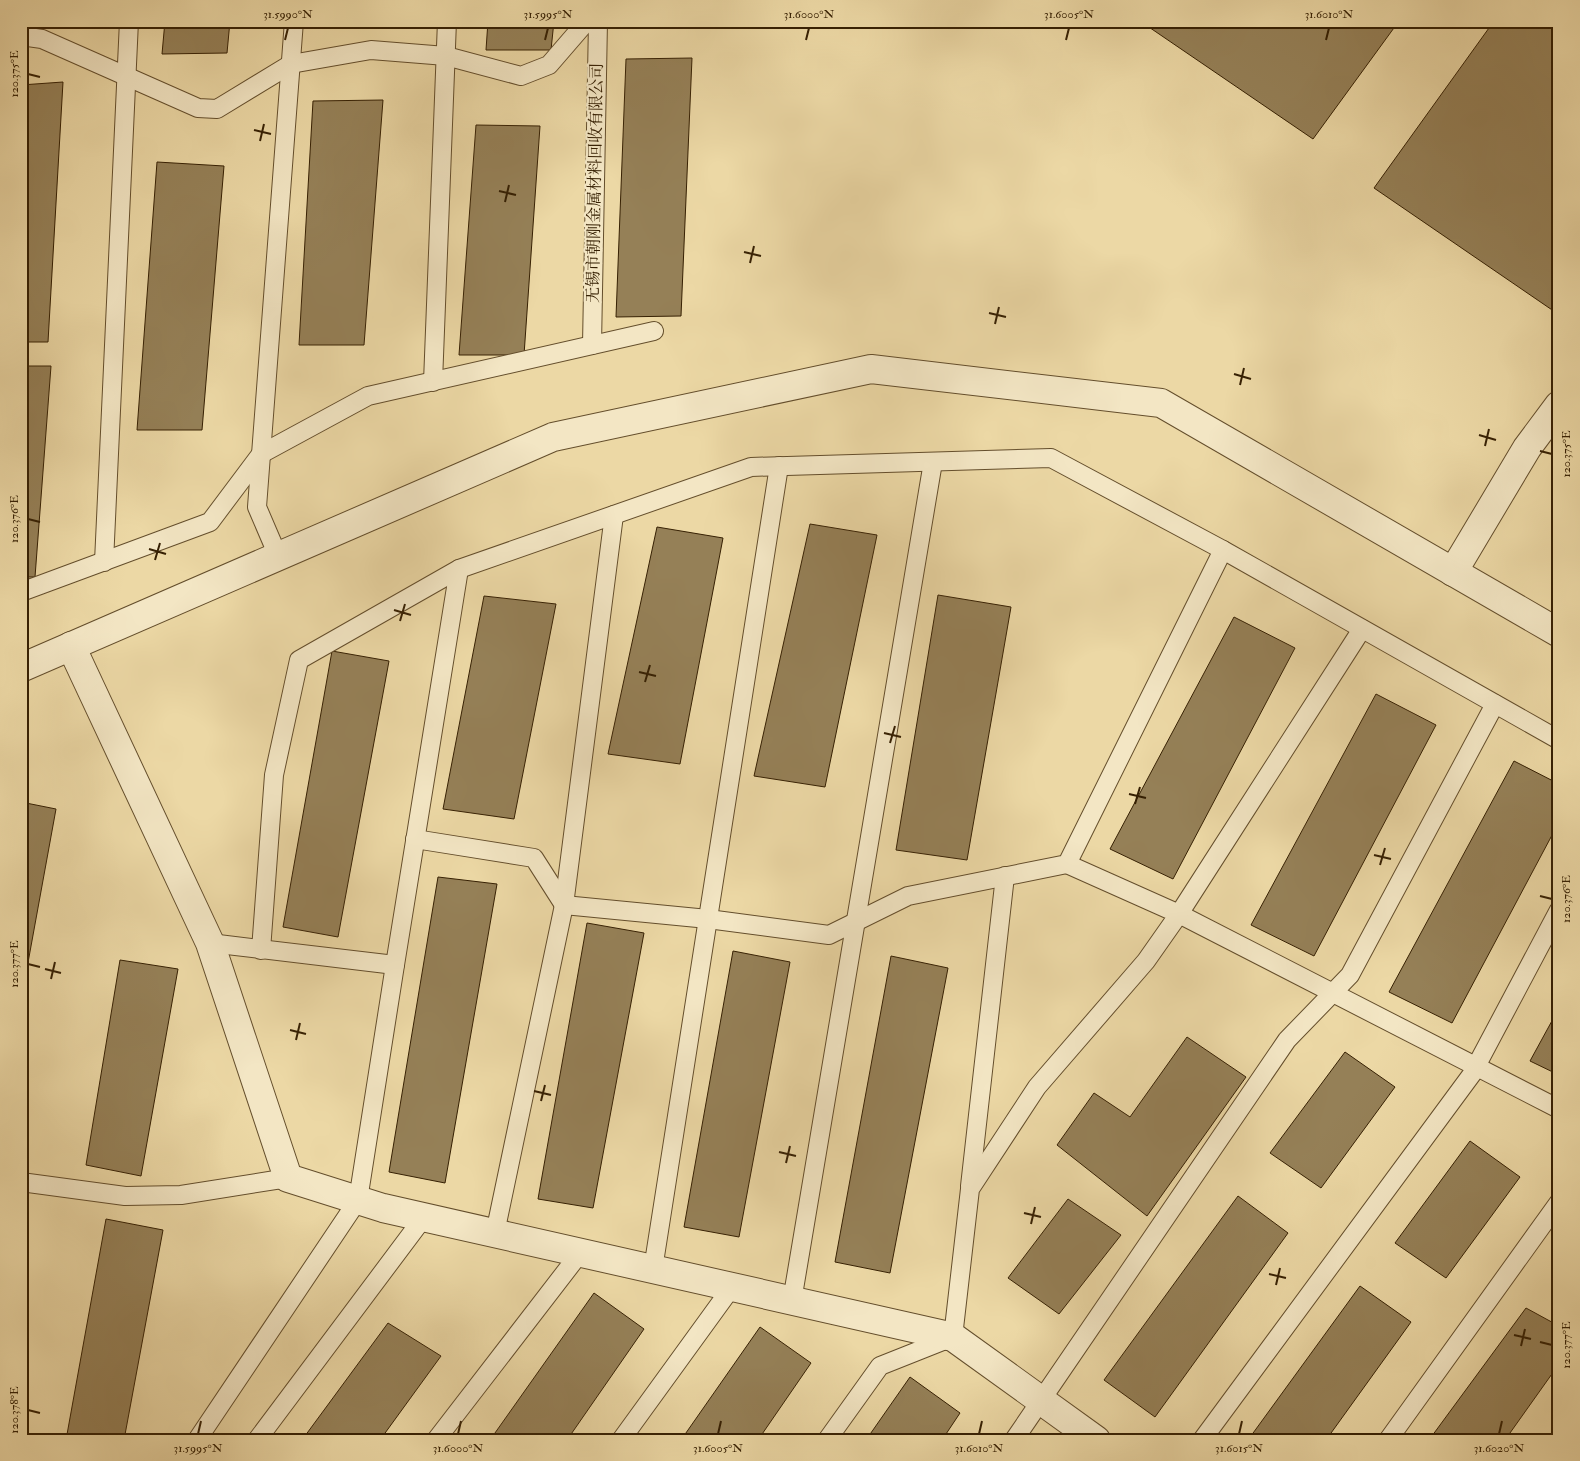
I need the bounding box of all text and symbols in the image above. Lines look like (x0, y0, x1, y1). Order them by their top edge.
text: 31.5990°N (263, 7, 313, 22)
text: 31.5995°N (524, 7, 573, 22)
text: 31.6000°N (784, 7, 835, 22)
text: 31.6005°N (1044, 7, 1094, 22)
text: 31.6010°N (1305, 7, 1354, 22)
text: 120.375°E (7, 50, 22, 98)
street label: 无锡市朝刚金属材料回收有限公司 (583, 63, 607, 303)
text: 120.375°E (1559, 430, 1574, 478)
text: 120.376°E (7, 495, 22, 543)
text: 120.376°E (1559, 875, 1574, 923)
text: 120.377°E (7, 940, 22, 988)
text: 120.377°E (1559, 1321, 1574, 1369)
text: 120.378°E (7, 1386, 22, 1434)
text: 31.5995°N (174, 1441, 223, 1456)
text: 31.6000°N (433, 1441, 484, 1456)
text: 31.6005°N (693, 1441, 743, 1456)
text: 31.6010°N (955, 1441, 1004, 1456)
text: 31.6015°N (1215, 1441, 1263, 1456)
text: 31.6020°N (1474, 1441, 1525, 1456)

